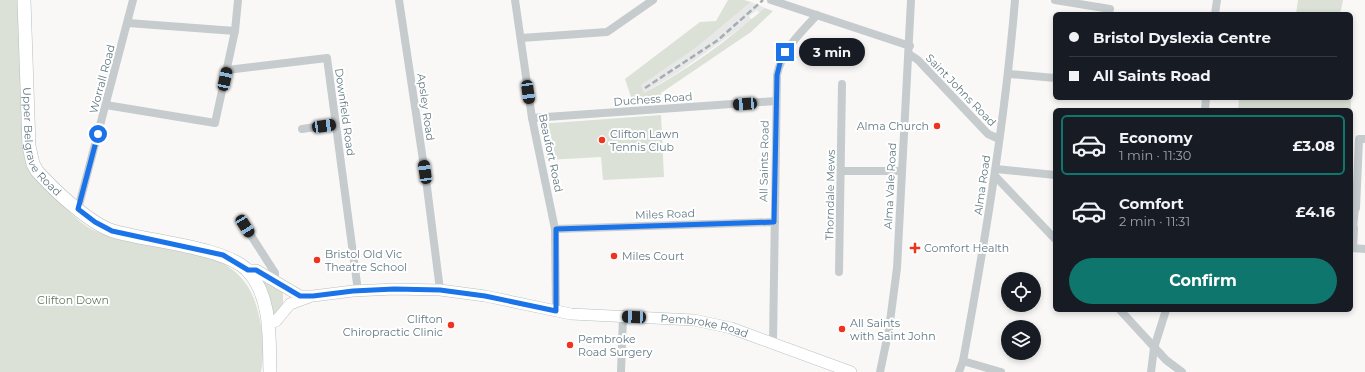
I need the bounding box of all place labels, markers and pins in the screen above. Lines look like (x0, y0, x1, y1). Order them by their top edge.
place label: Alma Church (857, 119, 929, 133)
marker: Alma Church (932, 121, 942, 131)
place label: Clifton Lawn Tennis Club (610, 127, 679, 154)
marker: Clifton Lawn Tennis Club (597, 135, 607, 145)
place label: Comfort Health (924, 241, 1009, 255)
marker: Comfort Health (909, 242, 921, 254)
place label: Bristol Old Vic Theatre School (325, 247, 407, 274)
place label: Miles Court (622, 249, 685, 263)
marker: Miles Court (609, 251, 619, 261)
marker: Bristol Old Vic Theatre School (312, 255, 322, 265)
place label: Clifton Chiropractic Clinic (343, 312, 443, 339)
place label: All Saints with Saint John (850, 316, 936, 343)
marker: Clifton Chiropractic Clinic (446, 320, 456, 330)
marker: All Saints with Saint John (837, 324, 847, 334)
place label: Pembroke Road Surgery (578, 332, 653, 359)
marker: Pembroke Road Surgery (565, 340, 575, 350)

